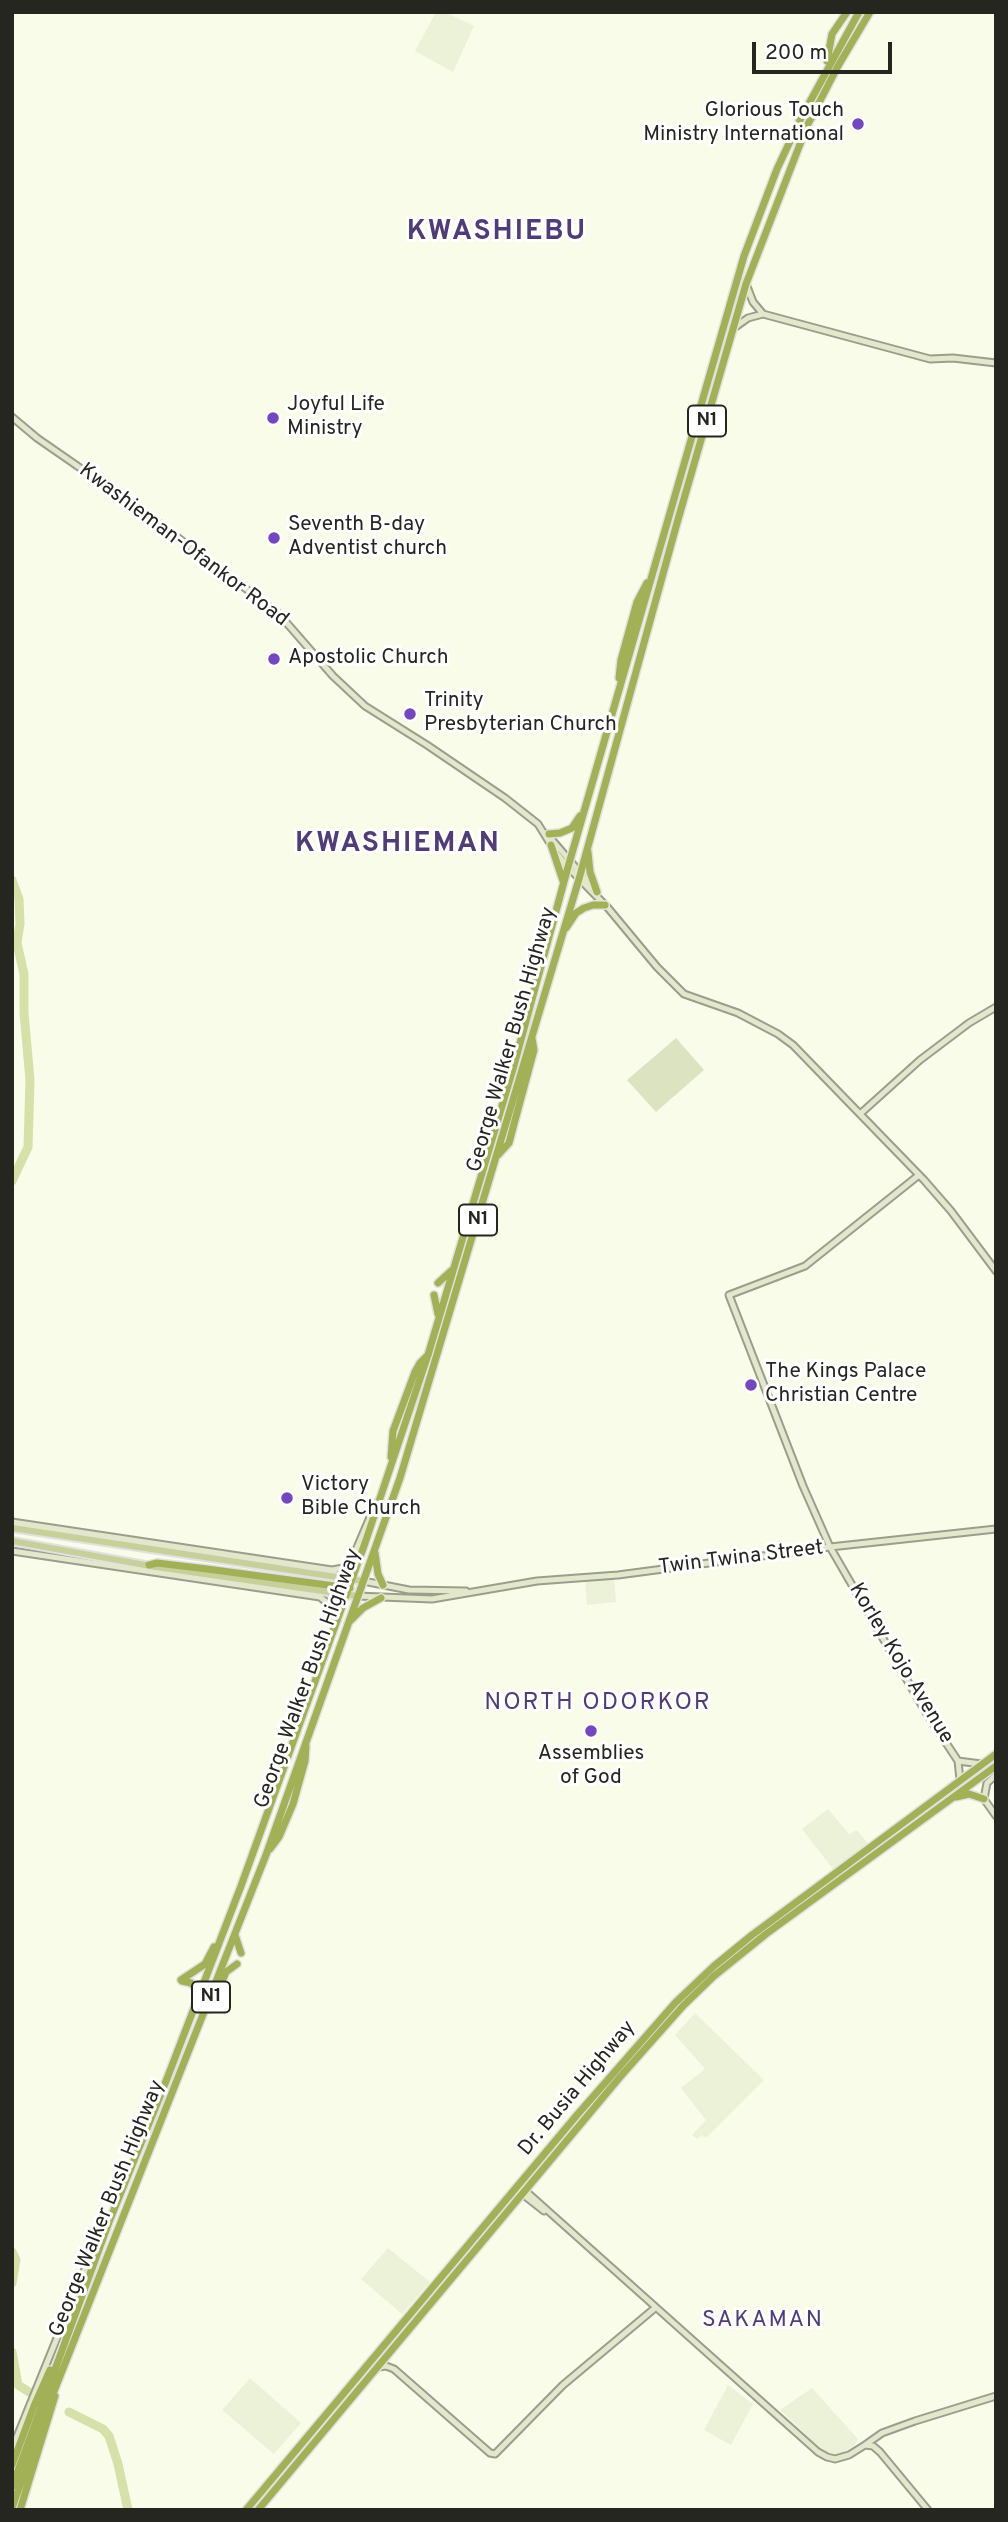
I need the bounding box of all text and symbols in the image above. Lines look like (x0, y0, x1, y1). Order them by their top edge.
scale bar (756, 28, 896, 72)
text: 200 m (765, 40, 827, 67)
place label: Glorious Touch Ministry International (643, 99, 844, 149)
marker: Glorious Touch Ministry International (850, 116, 866, 132)
district label: KWASHIEBU (408, 216, 586, 250)
place label: Joyful Life Ministry (287, 393, 385, 443)
road number: N1 (688, 406, 726, 436)
marker: Joyful Life Ministry (265, 410, 281, 426)
street label: Kwashieman-Ofankor Road (73, 459, 293, 633)
place label: Seventh B-day Adventist church (288, 513, 447, 563)
marker: Seventh B-day Adventist church (266, 530, 282, 546)
place label: Apostolic Church (288, 646, 449, 672)
marker: Apostolic Church (266, 651, 282, 667)
place label: Trinity Presbyterian Church (424, 689, 617, 739)
marker: Trinity Presbyterian Church (402, 706, 418, 722)
district label: KWASHIEMAN (296, 828, 500, 862)
street label: George Walker Bush Highway (463, 904, 563, 1176)
road number: N1 (459, 1204, 497, 1236)
place label: The Kings Palace Christian Centre (765, 1360, 926, 1410)
marker: The Kings Palace Christian Centre (743, 1377, 759, 1393)
place label: Victory Bible Church (301, 1473, 421, 1523)
marker: Victory Bible Church (279, 1490, 295, 1506)
street label: Twin Twina Street (657, 1536, 825, 1582)
street label: George Walker Bush Highway (250, 1546, 368, 1812)
street label: Korley Kojo Avenue (842, 1579, 958, 1749)
district label: NORTH ODORKOR (486, 1690, 710, 1718)
marker: Assemblies of God (583, 1723, 599, 1739)
place label: Assemblies of God (538, 1742, 644, 1792)
road number: N1 (192, 1982, 230, 2012)
street label: Dr. Busia Highway (514, 2016, 642, 2162)
street label: George Walker Bush Highway (45, 2077, 171, 2341)
district label: SAKAMAN (703, 2307, 823, 2335)

